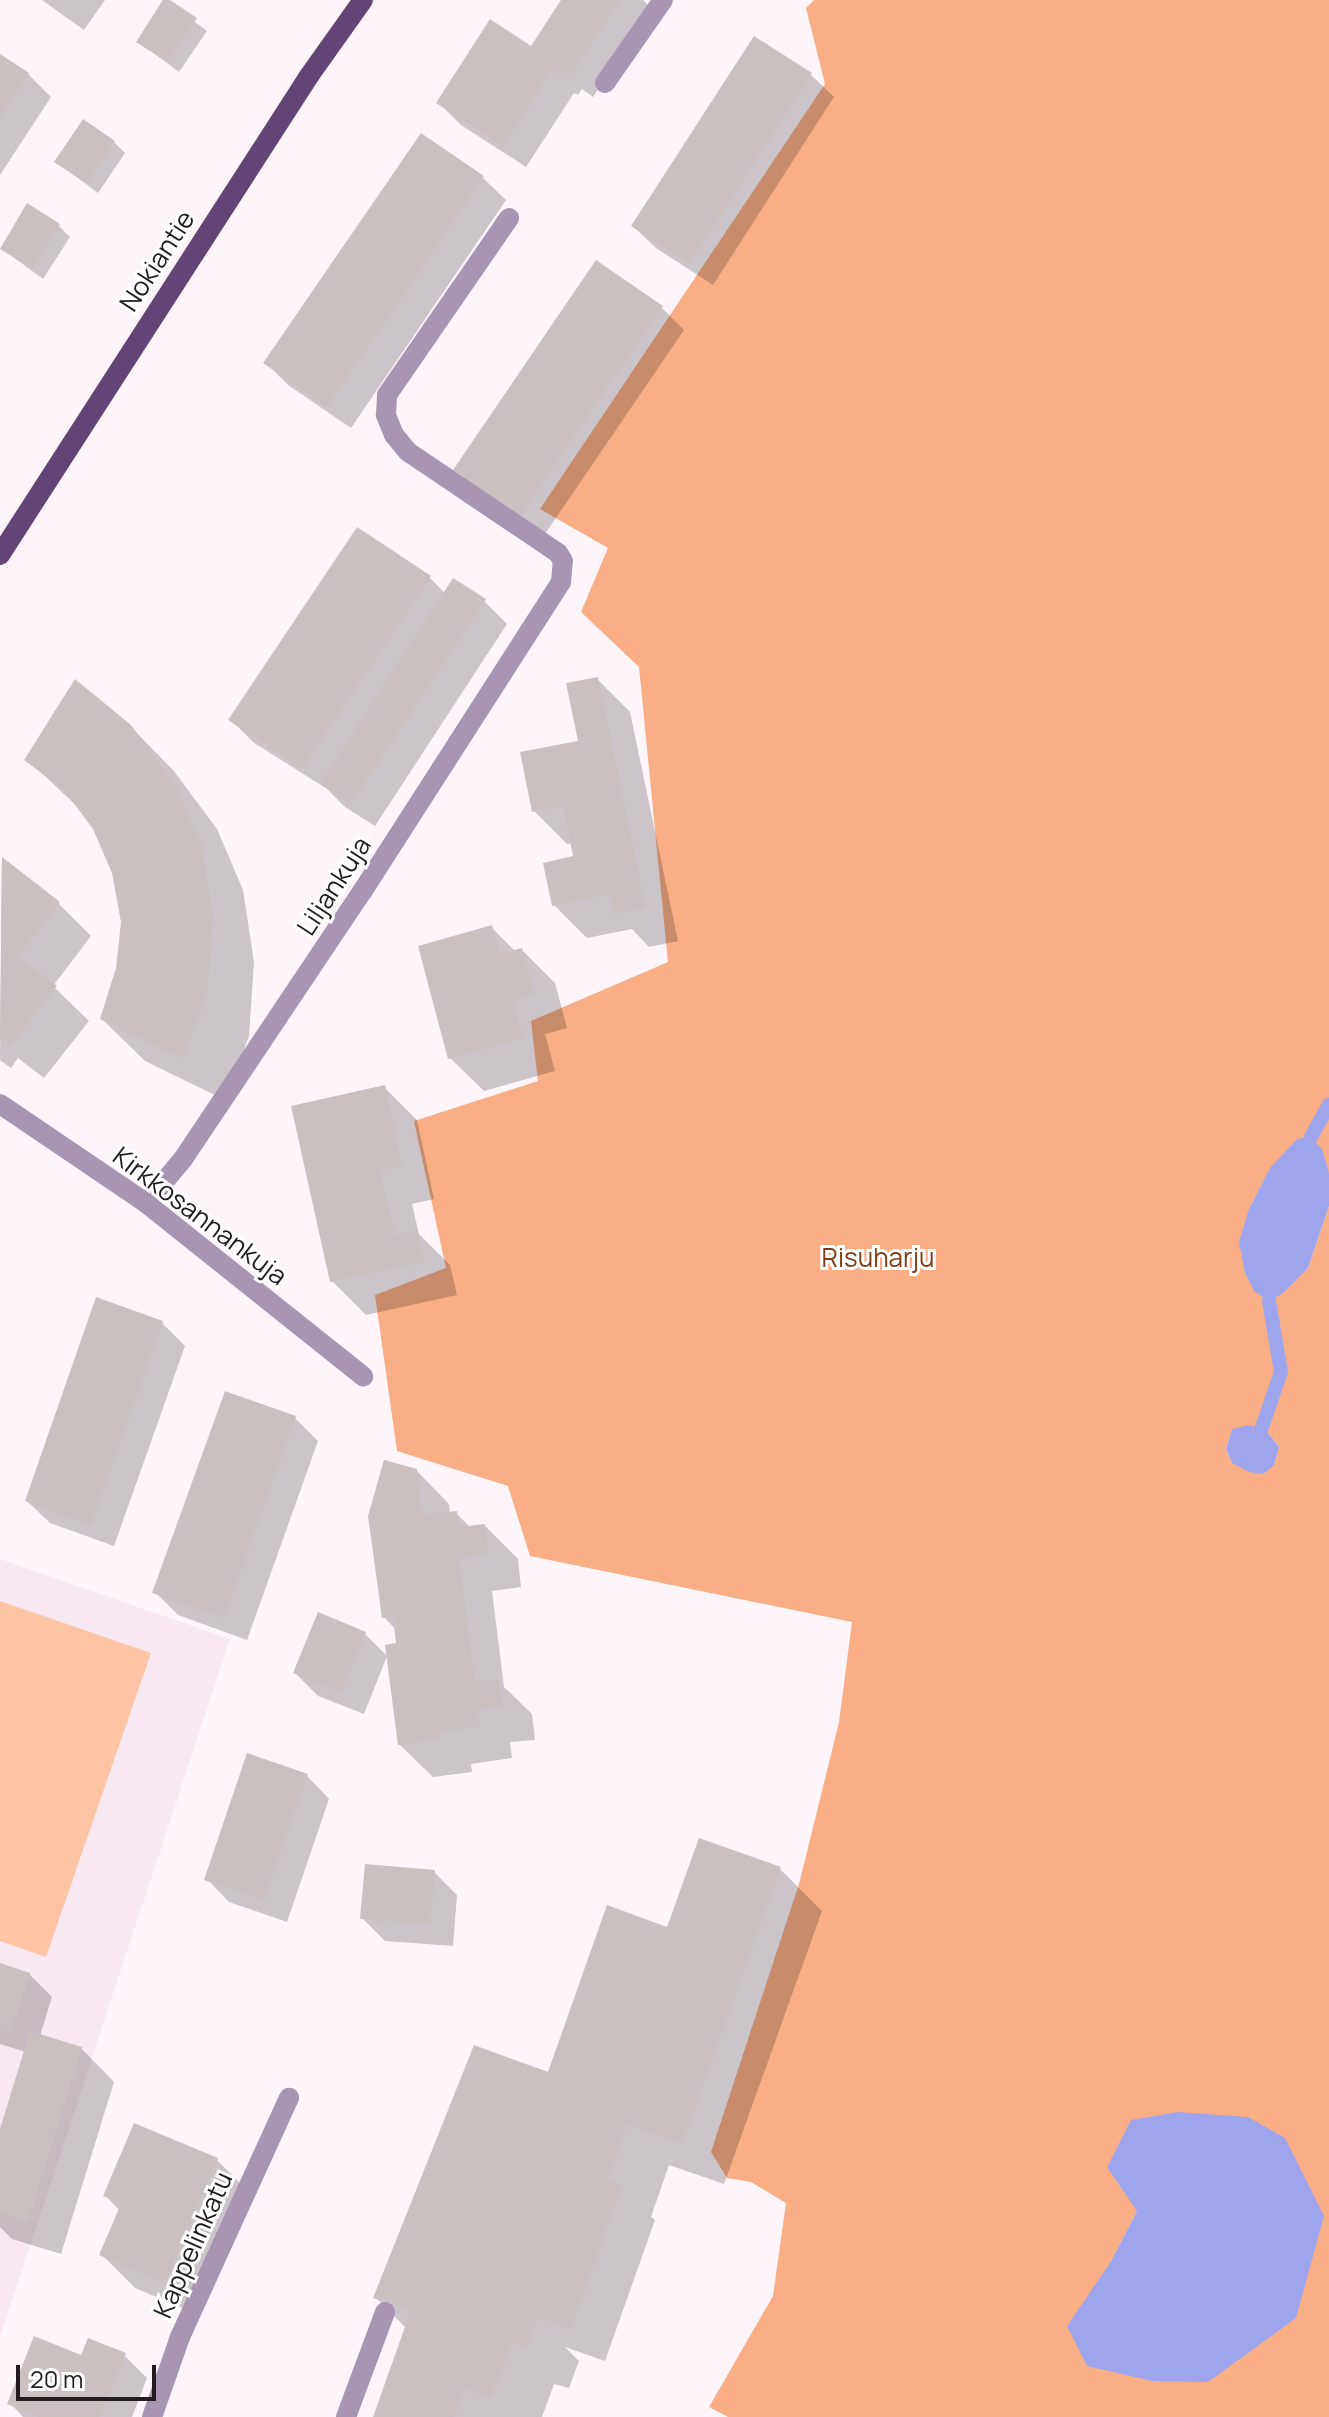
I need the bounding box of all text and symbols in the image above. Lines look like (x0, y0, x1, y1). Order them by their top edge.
street label: Nokiantie (113, 205, 201, 317)
street label: Liljankuja (291, 831, 377, 941)
street label: Kirkkosannankuja (107, 1140, 293, 1292)
park label: Risuharju (822, 1242, 934, 1274)
street label: Kappelinkatu (147, 2167, 239, 2323)
scale bar (20, 2349, 160, 2399)
text: 20 m (30, 2362, 83, 2395)

